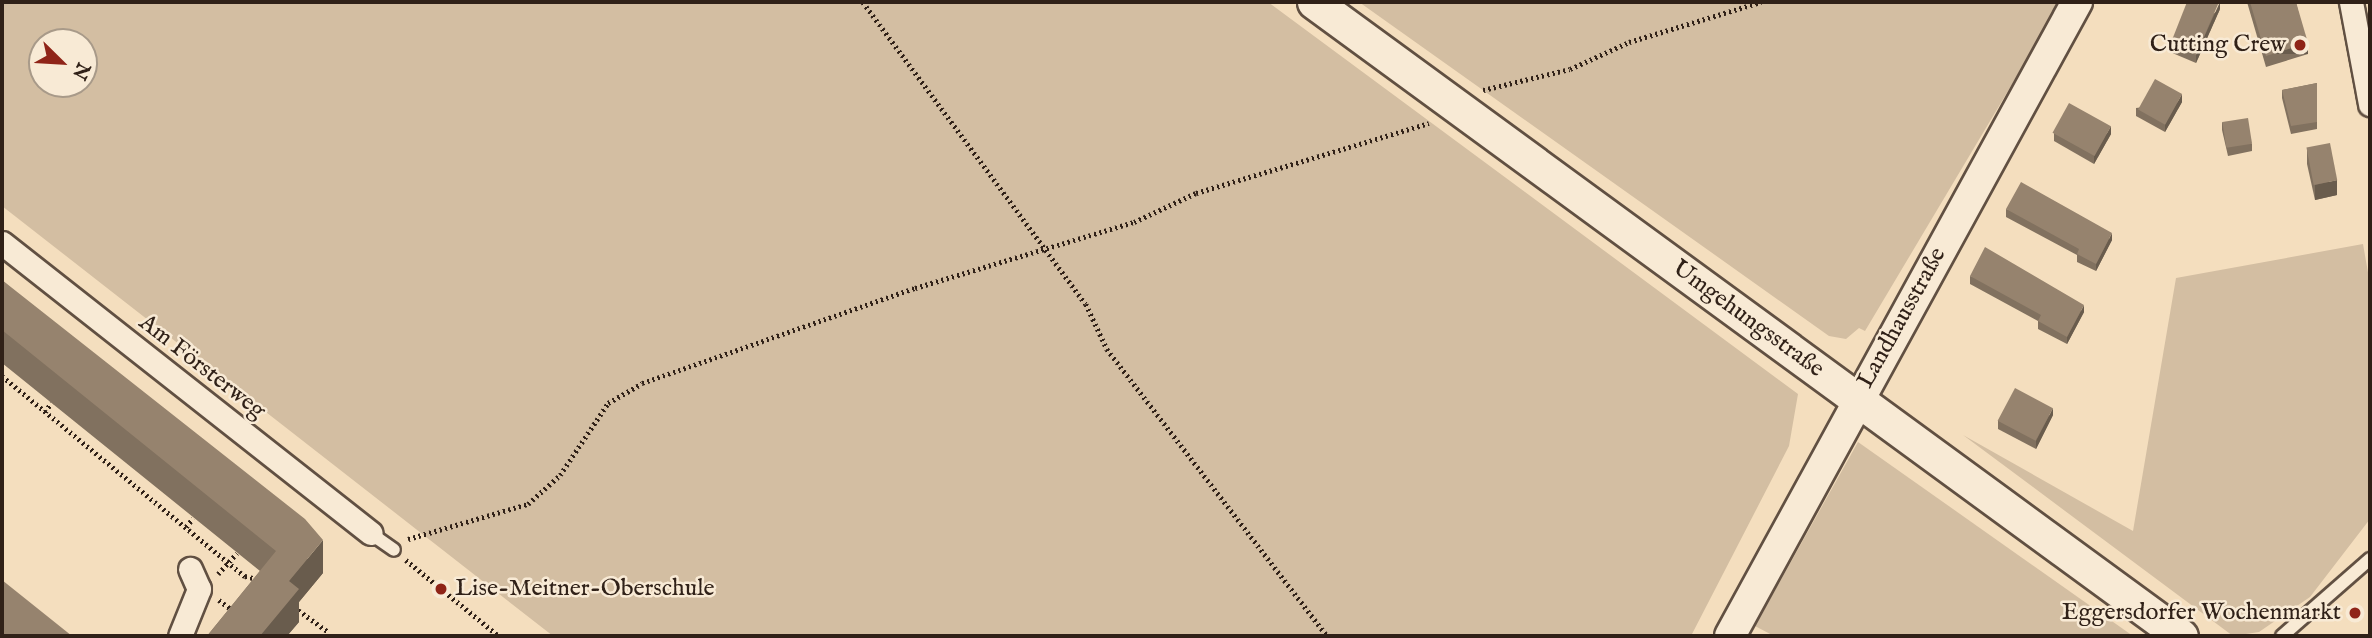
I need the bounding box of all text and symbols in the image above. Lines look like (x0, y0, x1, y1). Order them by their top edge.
north arrow (28, 28, 98, 98)
place label: Cutting Crew (2150, 31, 2286, 59)
marker: Cutting Crew (2292, 37, 2308, 53)
text: N (66, 58, 95, 83)
street label: Landhausstraße (1852, 243, 1952, 393)
street label: Umgehungsstraße (1666, 254, 1830, 384)
street label: Am Försterweg (133, 309, 271, 425)
place label: Lise-Meitner-Oberschule (455, 575, 715, 603)
marker: Lise-Meitner-Oberschule (433, 581, 449, 597)
place label: Eggersdorfer Wochenmarkt (2062, 599, 2341, 627)
marker: Eggersdorfer Wochenmarkt (2347, 605, 2363, 621)

